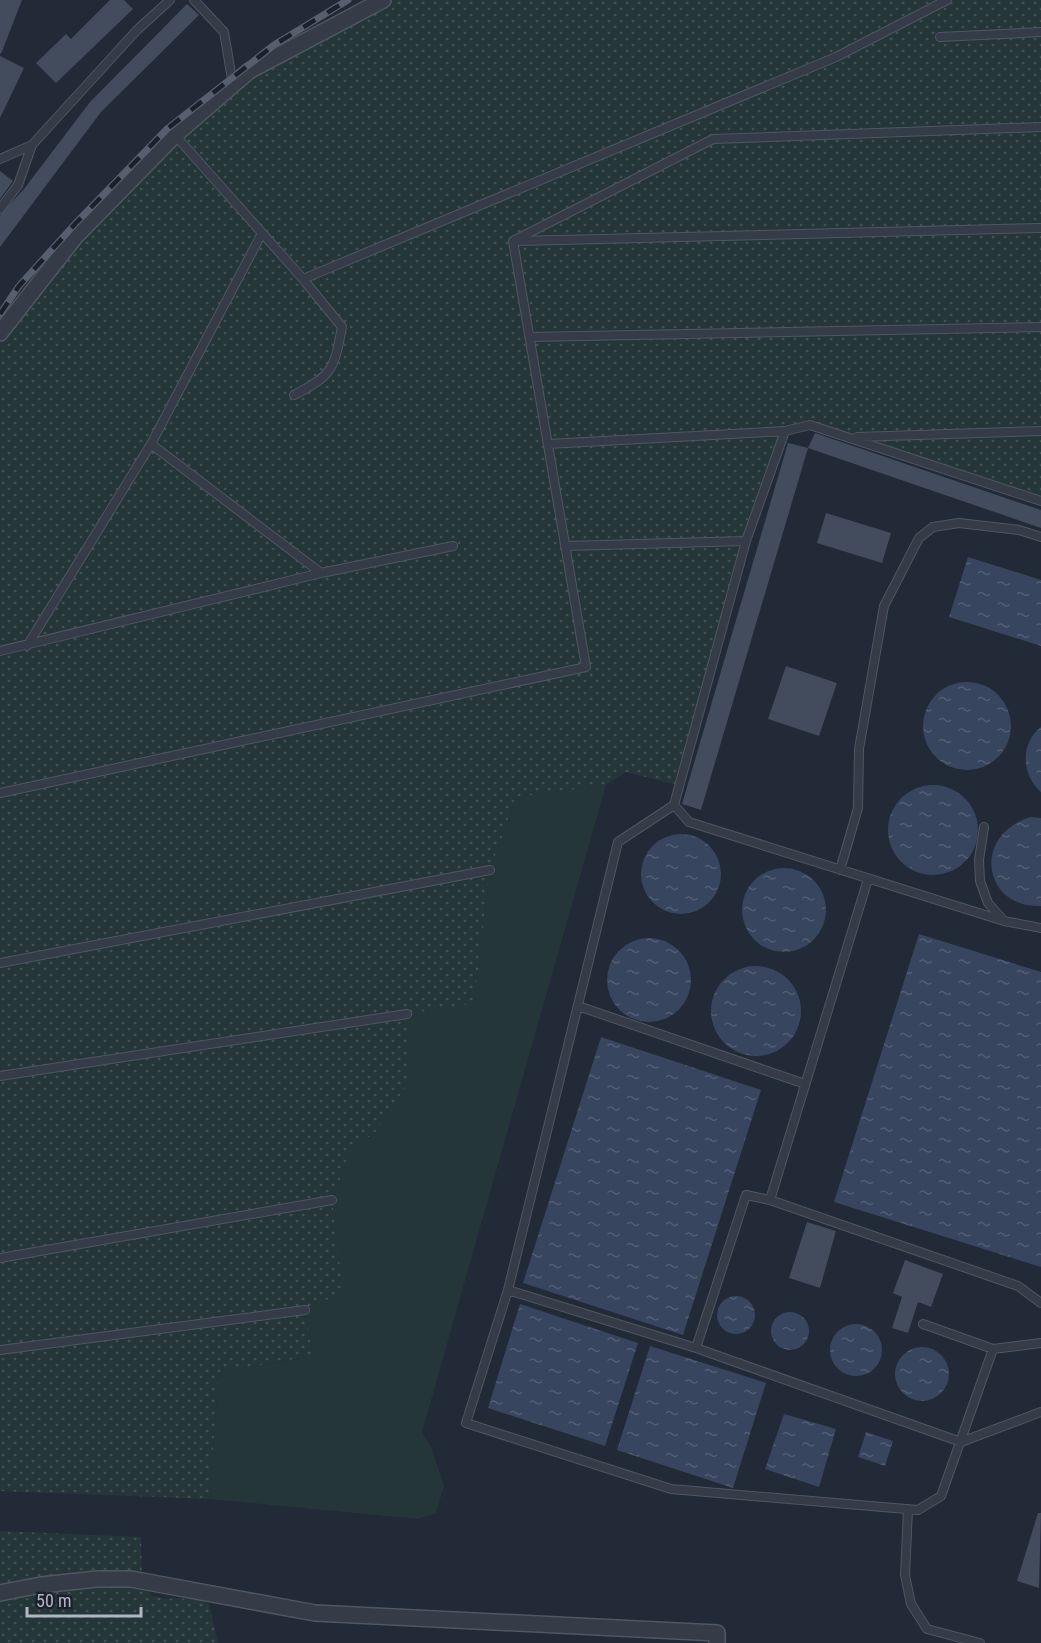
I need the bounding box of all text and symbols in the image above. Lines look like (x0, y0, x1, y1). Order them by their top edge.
scale bar (27, 1580, 141, 1618)
text: 50 m (36, 1590, 71, 1611)

